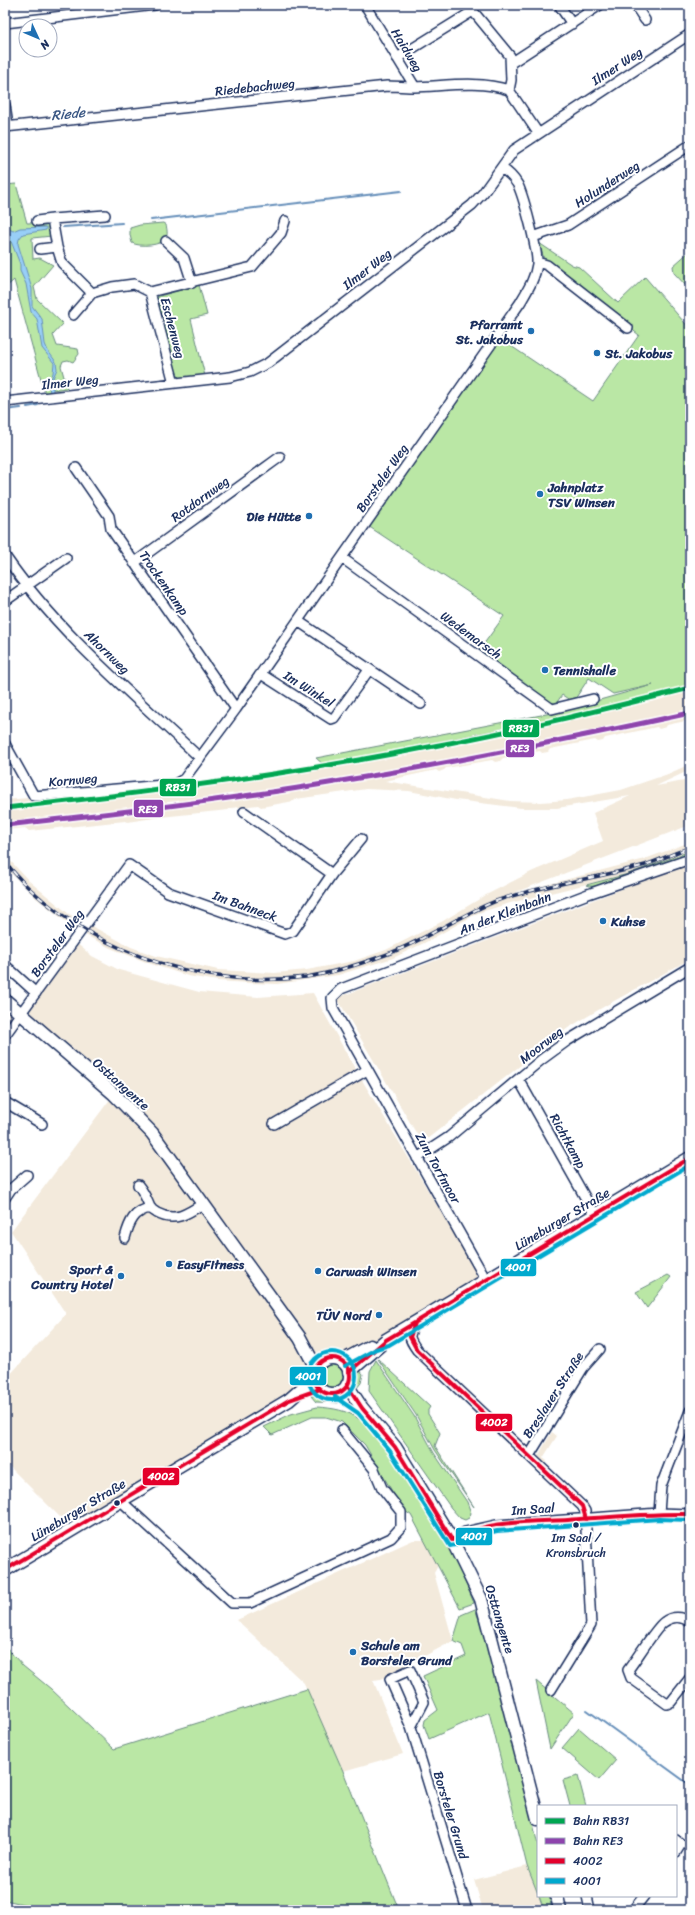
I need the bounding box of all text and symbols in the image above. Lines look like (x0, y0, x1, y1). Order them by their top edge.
north arrow (18, 18, 58, 58)
street label: Haidweg (385, 24, 429, 77)
text: N (35, 35, 55, 54)
street label: Ilmer Weg (586, 40, 648, 92)
street label: Riedebachweg (214, 71, 297, 103)
water label: Riede (50, 100, 87, 128)
street label: Holunderweg (570, 154, 645, 214)
street label: Ilmer Weg (336, 242, 397, 296)
street label: Eschenweg (154, 295, 192, 362)
place label: Pfarramt St. Jakobus (455, 313, 524, 351)
marker: Pfarramt St. Jakobus (526, 326, 536, 336)
place label: St. Jakobus (604, 342, 673, 365)
marker: St. Jakobus (592, 348, 602, 358)
street label: Ilmer Weg (39, 368, 100, 397)
street label: Borsteler Weg (350, 438, 415, 517)
street label: Rotdornweg (166, 470, 235, 528)
place label: Jahnplatz TSV Winsen (547, 476, 616, 514)
marker: Jahnplatz TSV Winsen (535, 489, 545, 499)
place label: Die Hütte (246, 505, 302, 528)
marker: Die Hütte (304, 511, 314, 521)
street label: Trockenkamp (133, 546, 195, 621)
street label: Wedemarsch (435, 605, 507, 665)
street label: Ahornweg (78, 623, 136, 680)
place label: Tennishalle (553, 659, 616, 682)
street label: Im Winkel (278, 664, 339, 714)
marker: Tennishalle (540, 665, 550, 675)
line badge: RB31 (502, 719, 540, 738)
text: RB31 (508, 719, 534, 738)
line badge: RE3 (505, 739, 535, 758)
text: RE3 (510, 739, 530, 758)
street label: Kornweg (48, 766, 99, 794)
line badge: RB31 (159, 778, 197, 797)
text: RB31 (165, 778, 191, 797)
line badge: RE3 (133, 799, 164, 818)
text: RE3 (138, 800, 158, 819)
street label: Im Bahneck (209, 883, 281, 928)
street label: An der Kleinbahn (455, 885, 555, 942)
street label: Borsteler Weg (24, 904, 90, 982)
place label: Kuhse (610, 910, 646, 933)
marker: Kuhse (598, 916, 608, 926)
street label: Moorweg (514, 1020, 568, 1070)
street label: Osttangente (87, 1052, 155, 1116)
street label: Richtkamp (543, 1109, 593, 1173)
street label: Zum Torfmoor (409, 1128, 468, 1209)
street label: Lüneburger Straße (510, 1181, 615, 1257)
place label: EasyFitness (177, 1253, 245, 1276)
place label: Sport & Country Hotel (30, 1258, 114, 1296)
line badge: 4001 (500, 1258, 537, 1277)
text: 4001 (504, 1258, 531, 1277)
marker: EasyFitness (164, 1259, 174, 1269)
place label: Carwash Winsen (325, 1260, 418, 1283)
marker: Carwash Winsen (313, 1266, 323, 1276)
marker: Sport & Country Hotel (116, 1271, 126, 1281)
place label: TÜV Nord (316, 1304, 372, 1327)
marker: TÜV Nord (374, 1310, 384, 1320)
street label: Breslauer Straße (516, 1347, 590, 1443)
line badge: 4001 (289, 1366, 327, 1386)
text: 4001 (294, 1367, 321, 1386)
line badge: 4002 (475, 1413, 513, 1432)
text: 4002 (479, 1413, 508, 1432)
line badge: 4002 (142, 1467, 180, 1486)
text: 4002 (146, 1467, 175, 1486)
street label: Lüneburger Straße (26, 1472, 131, 1548)
street label: Im Saal (510, 1496, 556, 1522)
unlabelled marker (112, 1498, 122, 1508)
marker: Im Saal / Kronsbruch (571, 1520, 581, 1530)
line badge: 4001 (455, 1527, 493, 1546)
text: 4001 (460, 1527, 487, 1546)
place label: Im Saal / Kronsbruch (546, 1527, 606, 1564)
street label: Osttangente (479, 1582, 521, 1656)
place label: Schule am Borsteler Grund (360, 1634, 453, 1672)
marker: Schule am Borsteler Grund (348, 1647, 358, 1657)
street label: Borsteler Grund (427, 1768, 476, 1863)
legend (537, 1805, 677, 1897)
text: Bahn RB31 (573, 1810, 629, 1832)
text: Bahn RE3 (573, 1830, 623, 1852)
text: 4002 (573, 1850, 603, 1872)
text: 4001 (573, 1870, 601, 1892)

